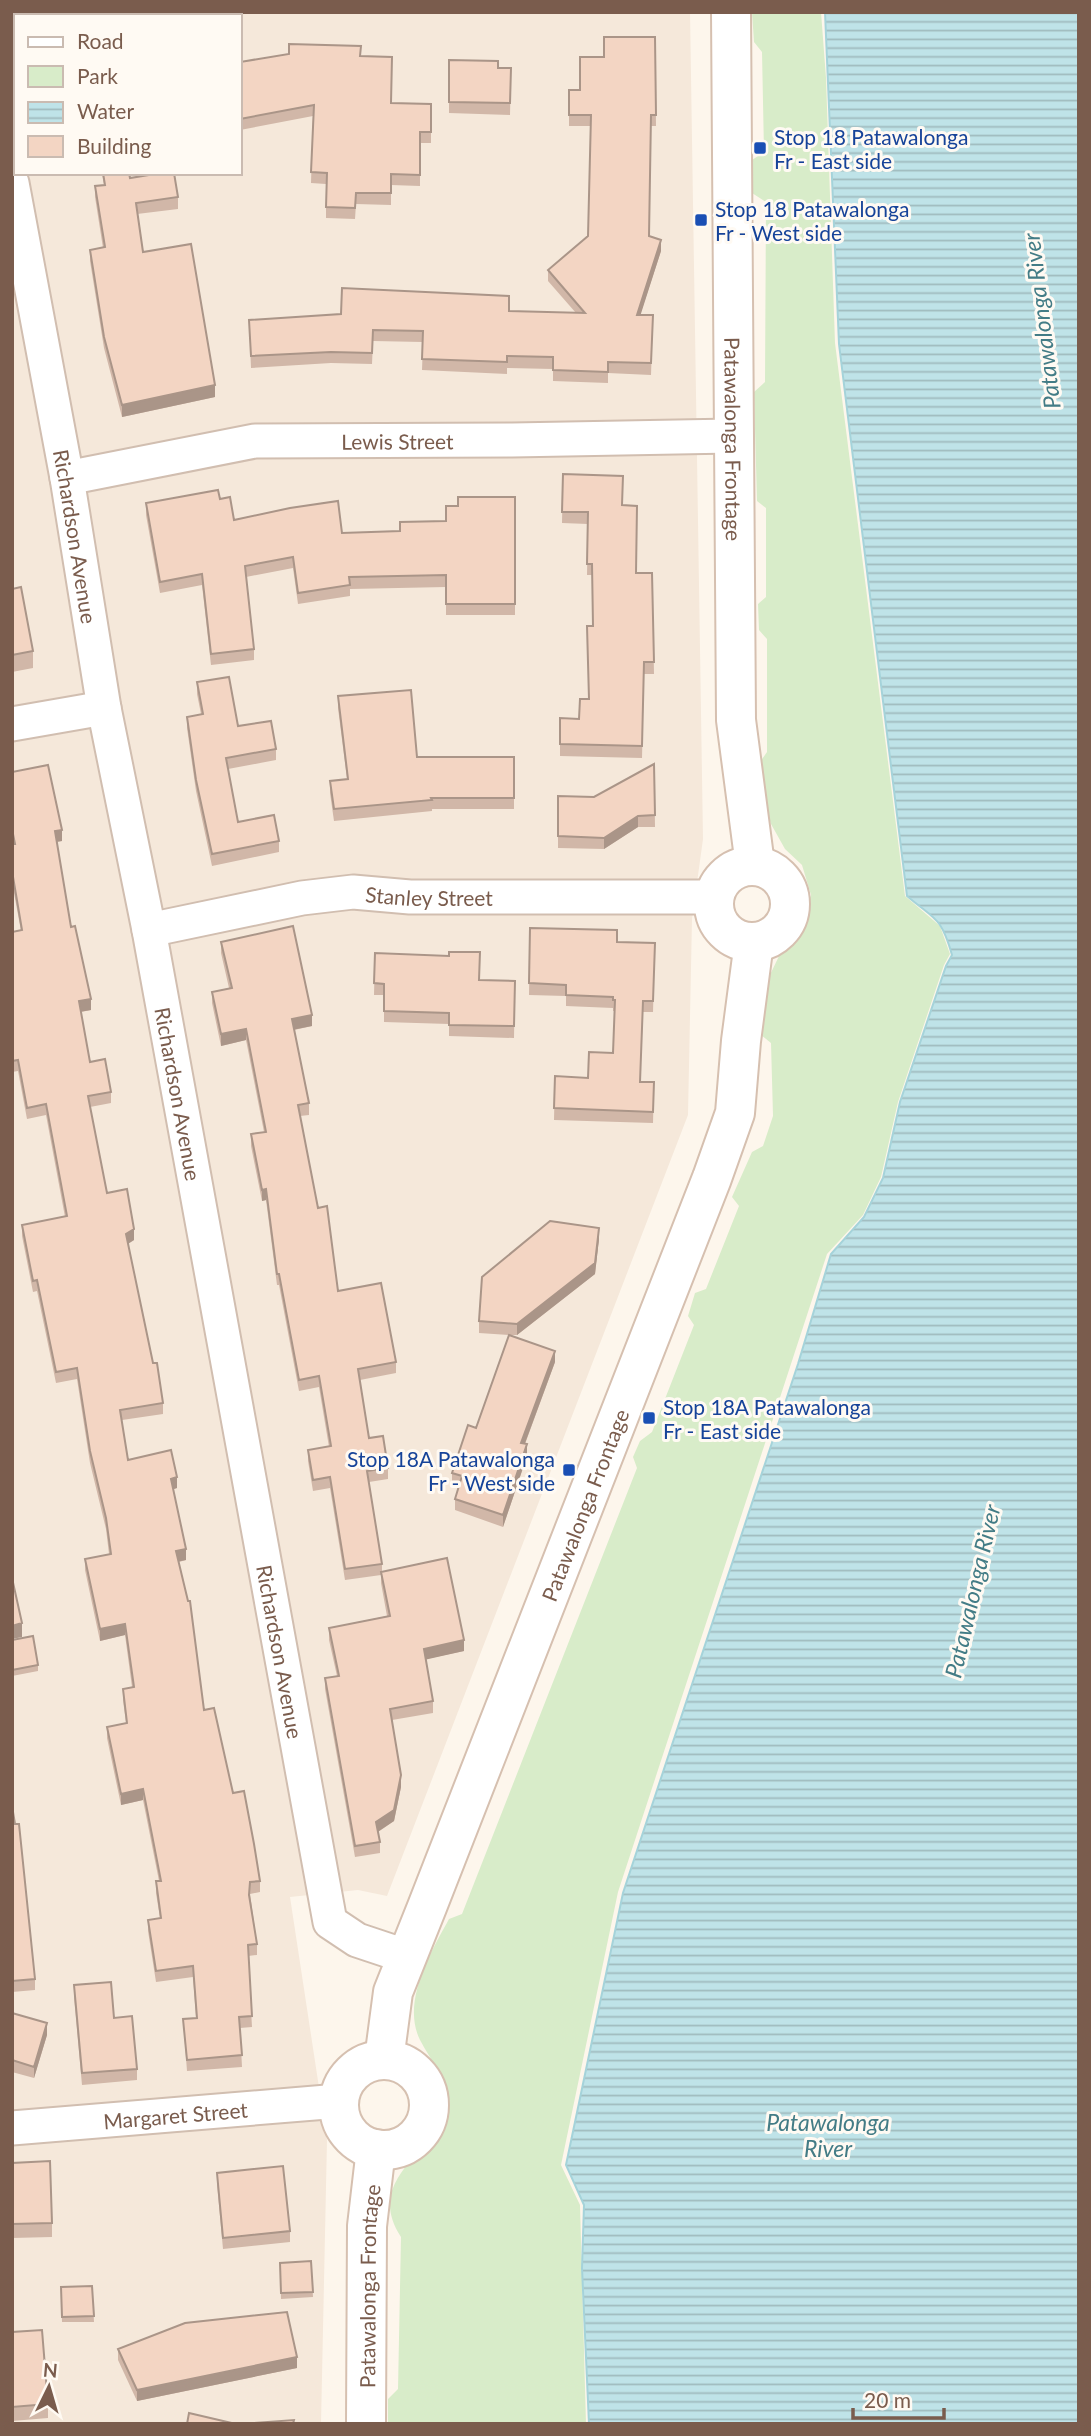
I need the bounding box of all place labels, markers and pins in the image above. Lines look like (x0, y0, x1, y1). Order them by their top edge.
place label: Stop 18 Patawalonga Fr - East side (774, 124, 968, 173)
marker: Stop 18 Patawalonga Fr - East side (752, 140, 768, 156)
place label: Stop 18 Patawalonga Fr - West side (715, 196, 909, 245)
marker: Stop 18 Patawalonga Fr - West side (693, 212, 709, 228)
place label: Stop 18A Patawalonga Fr - East side (663, 1394, 871, 1443)
marker: Stop 18A Patawalonga Fr - East side (641, 1410, 657, 1426)
place label: Stop 18A Patawalonga Fr - West side (347, 1446, 555, 1495)
marker: Stop 18A Patawalonga Fr - West side (561, 1462, 577, 1478)

